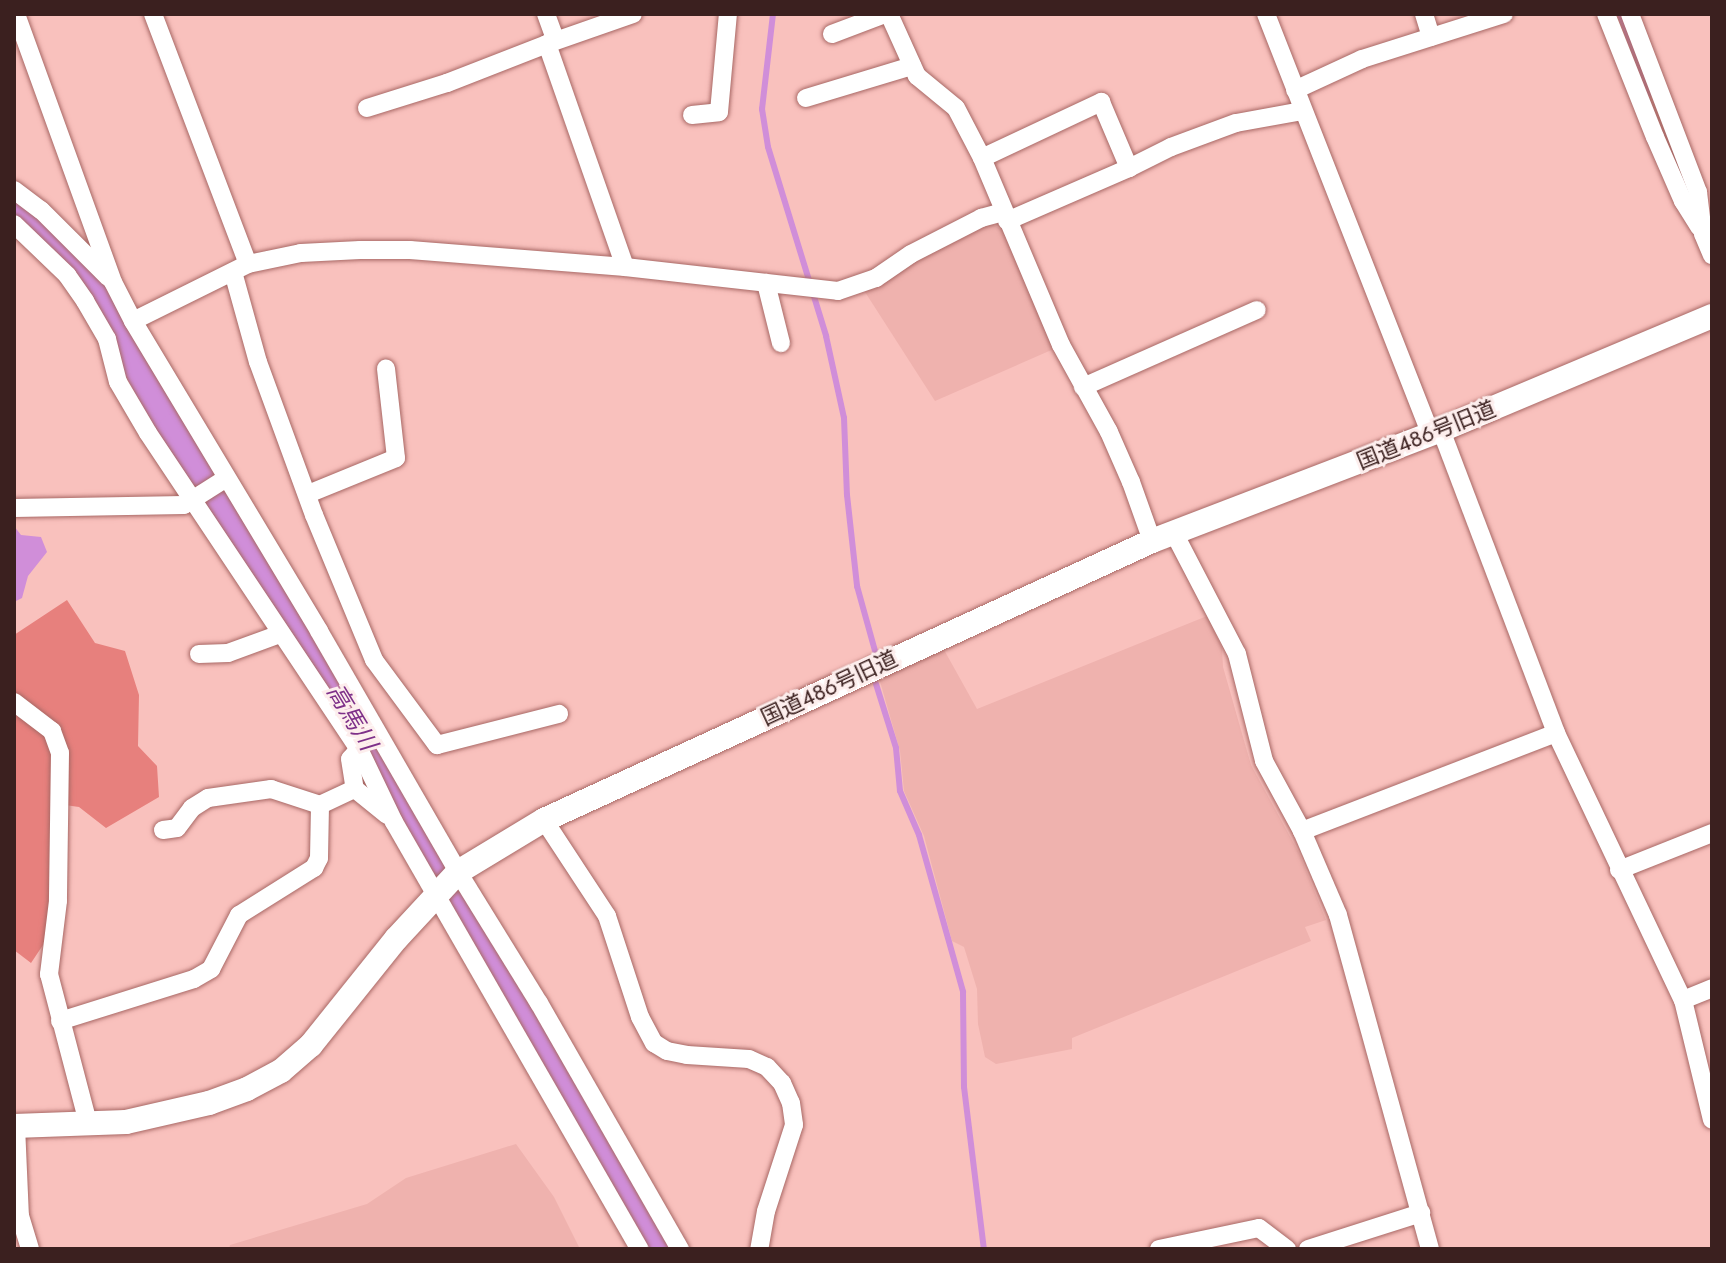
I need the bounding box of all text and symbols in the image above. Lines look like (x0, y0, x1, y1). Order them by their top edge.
street label: 国道486号旧道 (1353, 395, 1499, 475)
street label: 国道486号旧道 (757, 645, 901, 731)
water label: 高馬川 (321, 679, 383, 755)

